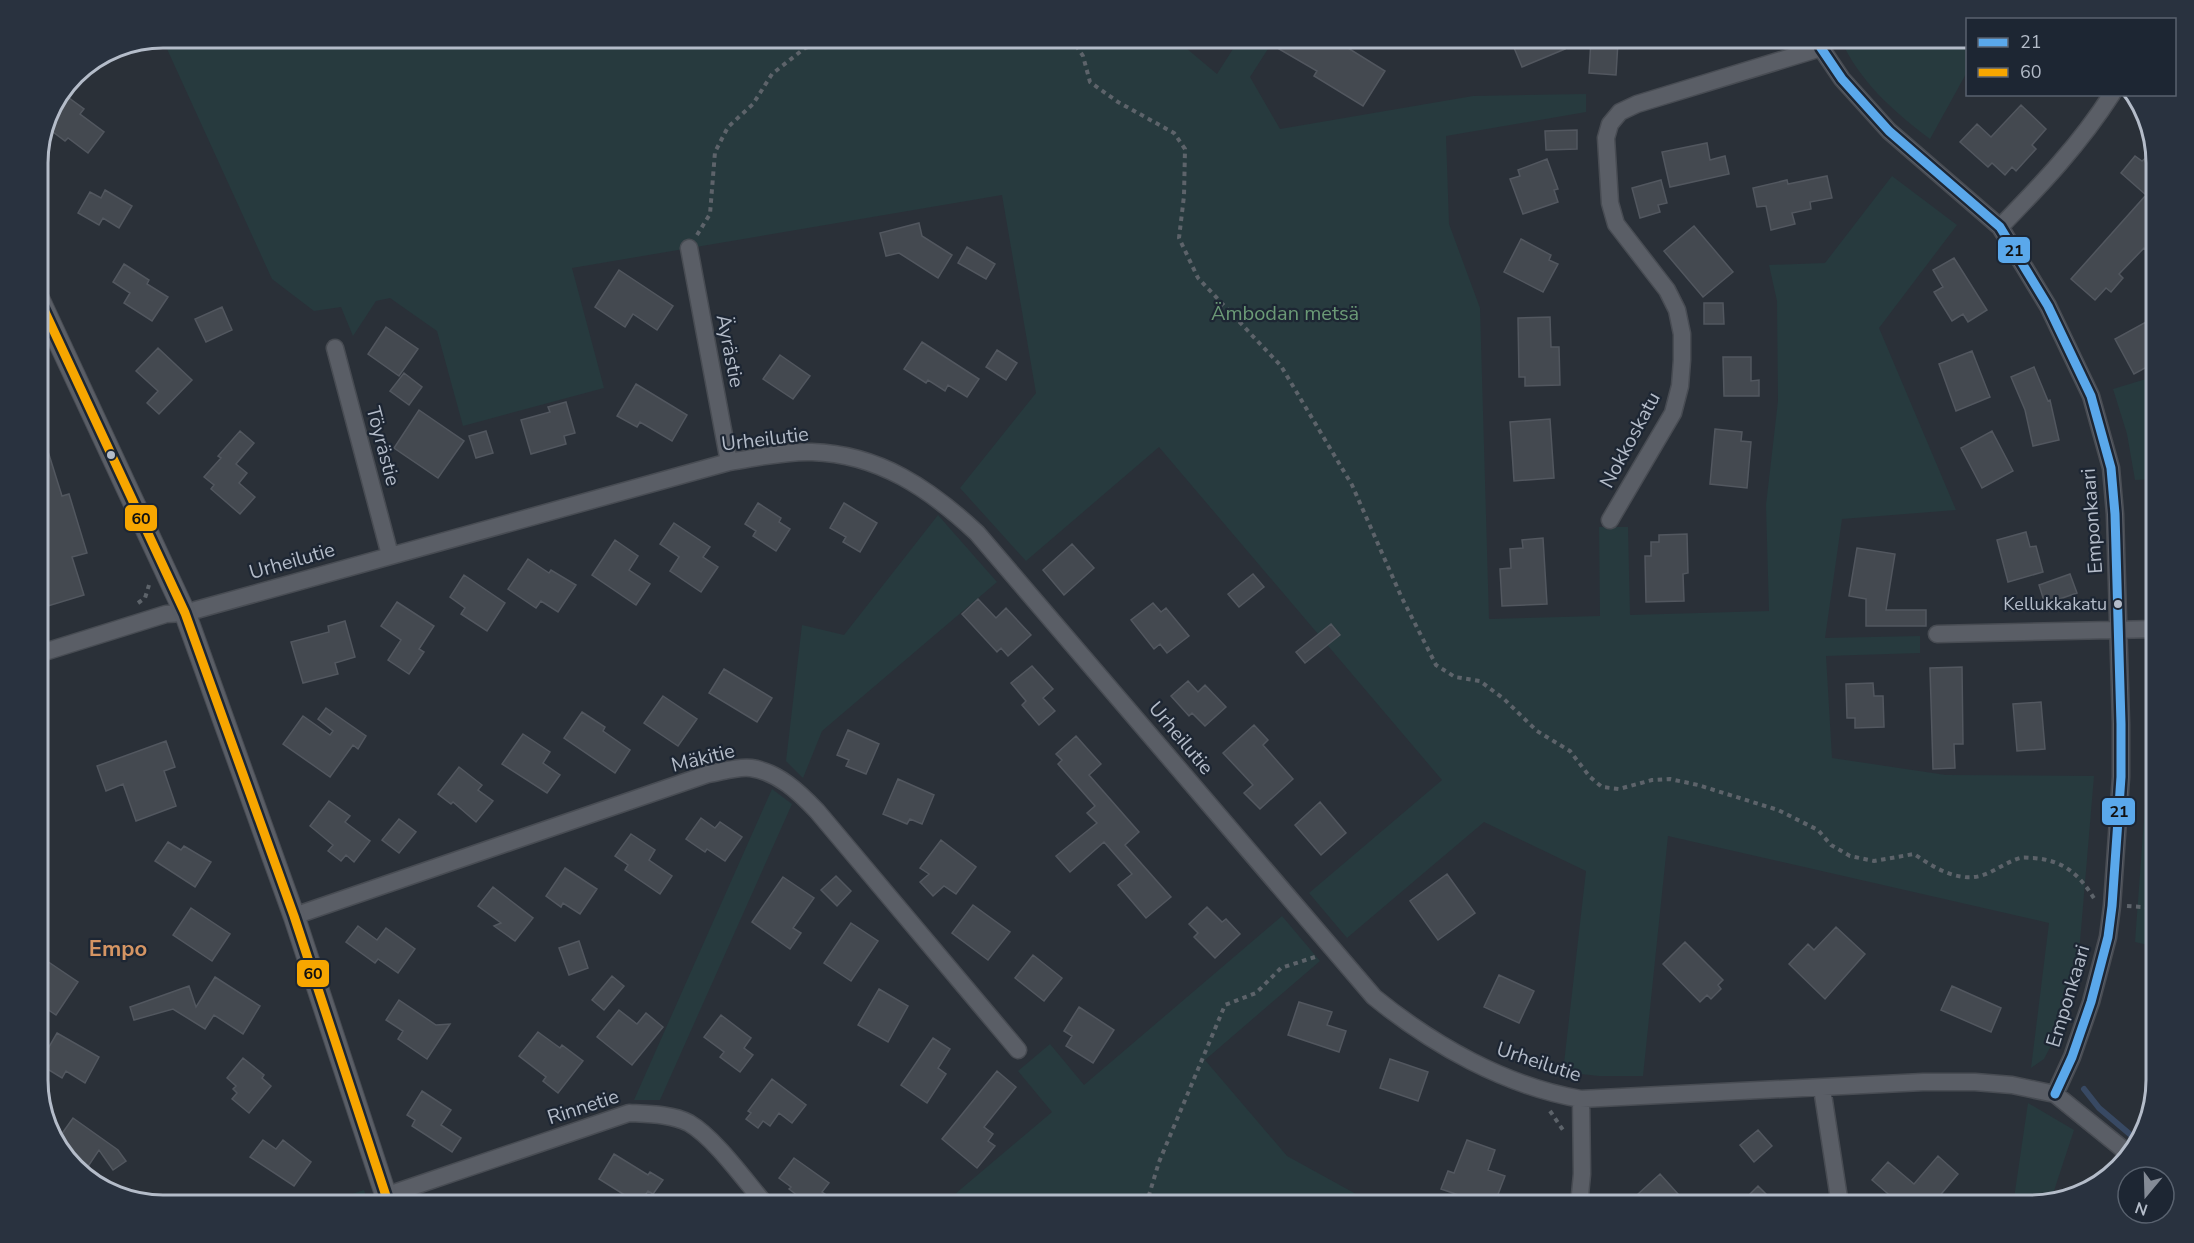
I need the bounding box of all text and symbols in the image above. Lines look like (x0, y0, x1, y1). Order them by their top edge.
legend (1966, 18, 2176, 96)
text: 21 (2020, 30, 2042, 54)
text: 60 (2020, 60, 2042, 84)
line badge: 21 (1997, 236, 2031, 264)
text: 21 (2004, 240, 2024, 262)
park label: Ämbodan metsä (1211, 300, 1359, 327)
street label: Äyrästie (710, 312, 750, 390)
street label: Nokkoskatu (1593, 387, 1667, 493)
street label: Töyrästie (359, 403, 407, 489)
street label: Urheilutie (720, 420, 810, 458)
unlabelled marker (105, 449, 117, 461)
street label: Emponkaari (2075, 467, 2109, 575)
line badge: 60 (124, 504, 158, 532)
text: 60 (131, 508, 151, 530)
street label: Urheilutie (246, 536, 338, 586)
place label: Kellukkakatu (2003, 592, 2107, 616)
marker: Kellukkakatu (2112, 598, 2124, 610)
street label: Urheilutie (1142, 696, 1220, 780)
street label: Mäkitie (668, 737, 738, 779)
line badge: 21 (2101, 797, 2136, 826)
text: 21 (2109, 801, 2129, 823)
district label: Empo (89, 934, 147, 964)
street label: Emponkaari (2040, 941, 2096, 1051)
line badge: 60 (296, 959, 330, 988)
text: 60 (303, 963, 323, 985)
street label: Urheilutie (1493, 1036, 1585, 1088)
street label: Rinnetie (544, 1083, 622, 1131)
north arrow (2116, 1165, 2176, 1225)
text: N (2132, 1196, 2151, 1221)

